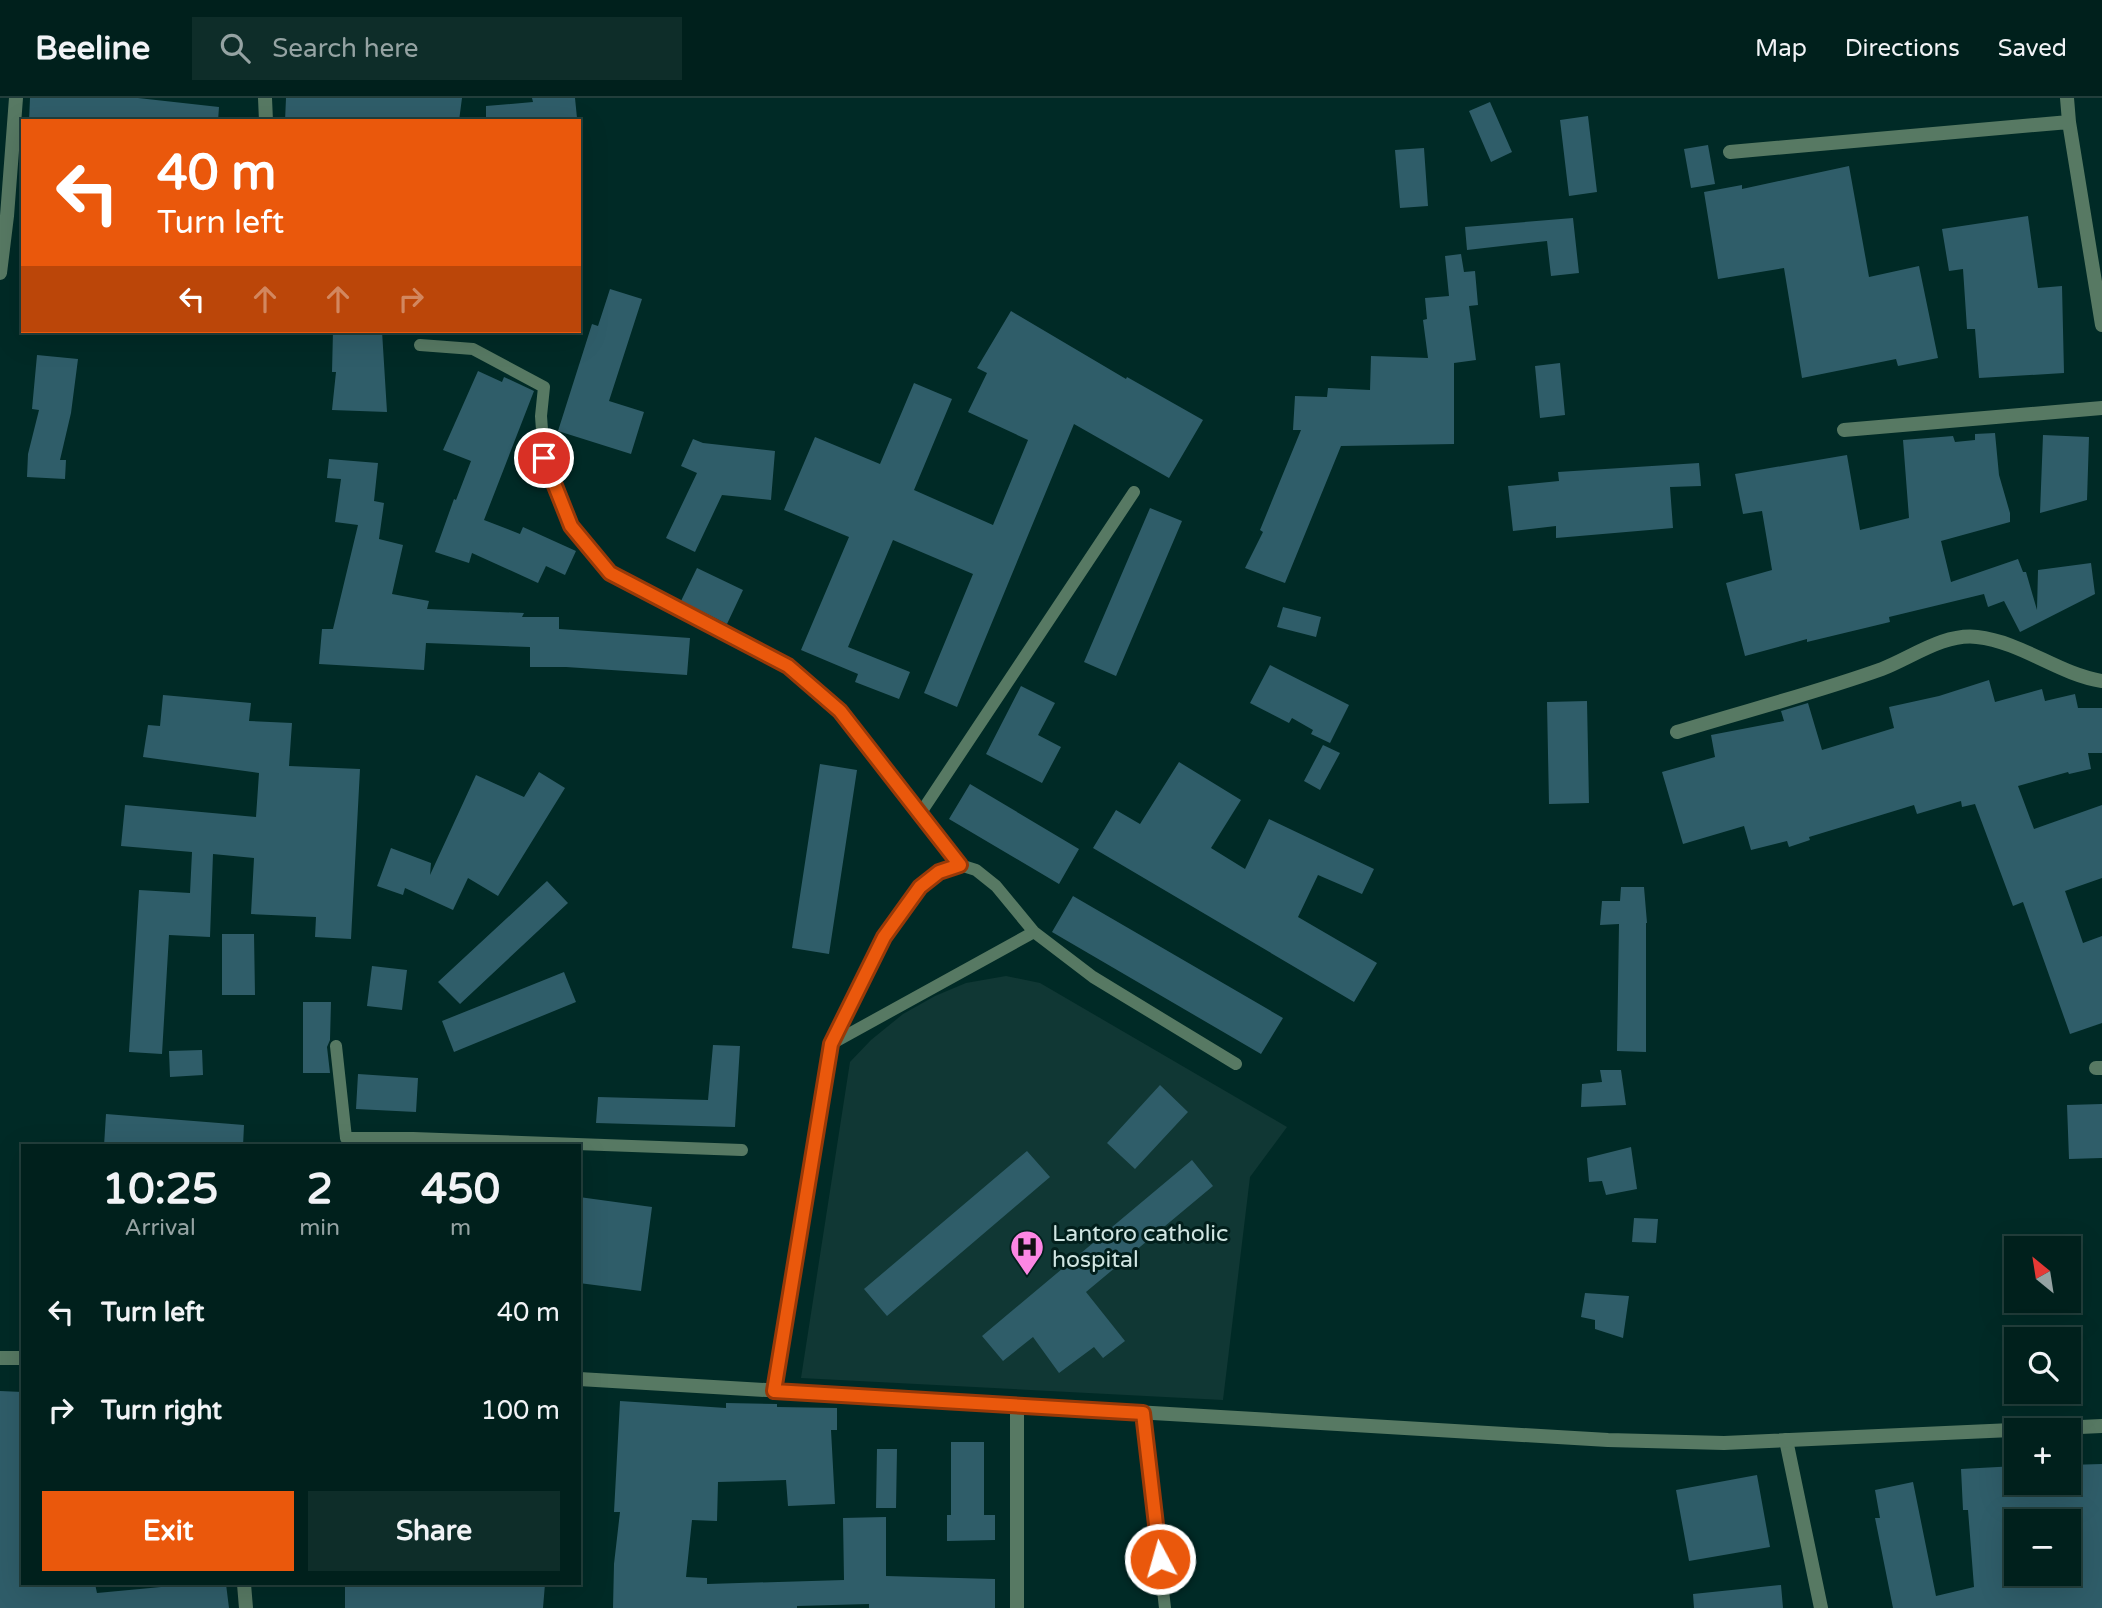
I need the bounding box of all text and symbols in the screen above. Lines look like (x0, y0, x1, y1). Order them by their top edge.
search box (192, 17, 682, 80)
text: Beeline (35, 29, 150, 68)
icon: search (216, 29, 254, 67)
text: Search here (272, 33, 418, 64)
text: Map (1755, 34, 1807, 63)
text: Directions (1845, 34, 1960, 63)
text: Saved (1998, 34, 2067, 63)
text: 40 m (157, 144, 276, 203)
icon: left (42, 147, 133, 238)
text: Turn left (157, 204, 284, 242)
icon: left (173, 280, 211, 318)
icon: ahead (246, 280, 284, 318)
icon: ahead (319, 280, 357, 318)
icon: right (392, 280, 430, 318)
pin (514, 428, 574, 488)
icon: arrive (525, 439, 563, 477)
text: 10:25 (102, 1164, 218, 1215)
text: 2 (306, 1164, 333, 1215)
text: 450 (421, 1164, 500, 1215)
text: Arrival (125, 1214, 196, 1242)
text: min (299, 1214, 340, 1242)
text: m (450, 1214, 471, 1242)
place label: Lantoro catholic hospital (1052, 1220, 1228, 1274)
hospital icon: Lantoro catholic hospital (1008, 1228, 1046, 1277)
north arrow (2004, 1236, 2081, 1312)
map controls (2004, 1236, 2081, 1586)
icon: left (42, 1293, 80, 1331)
text: Turn left (101, 1297, 204, 1328)
text: 40 m (497, 1297, 560, 1328)
button: search (2004, 1327, 2081, 1404)
icon: right (42, 1391, 80, 1429)
text: Turn right (101, 1395, 222, 1426)
text: 100 m (480, 1395, 560, 1426)
button: + (2004, 1418, 2081, 1495)
button: Exit (42, 1491, 294, 1571)
button: Share (308, 1491, 560, 1571)
button: − (2004, 1509, 2081, 1586)
position arrow (1123, 1522, 1197, 1596)

